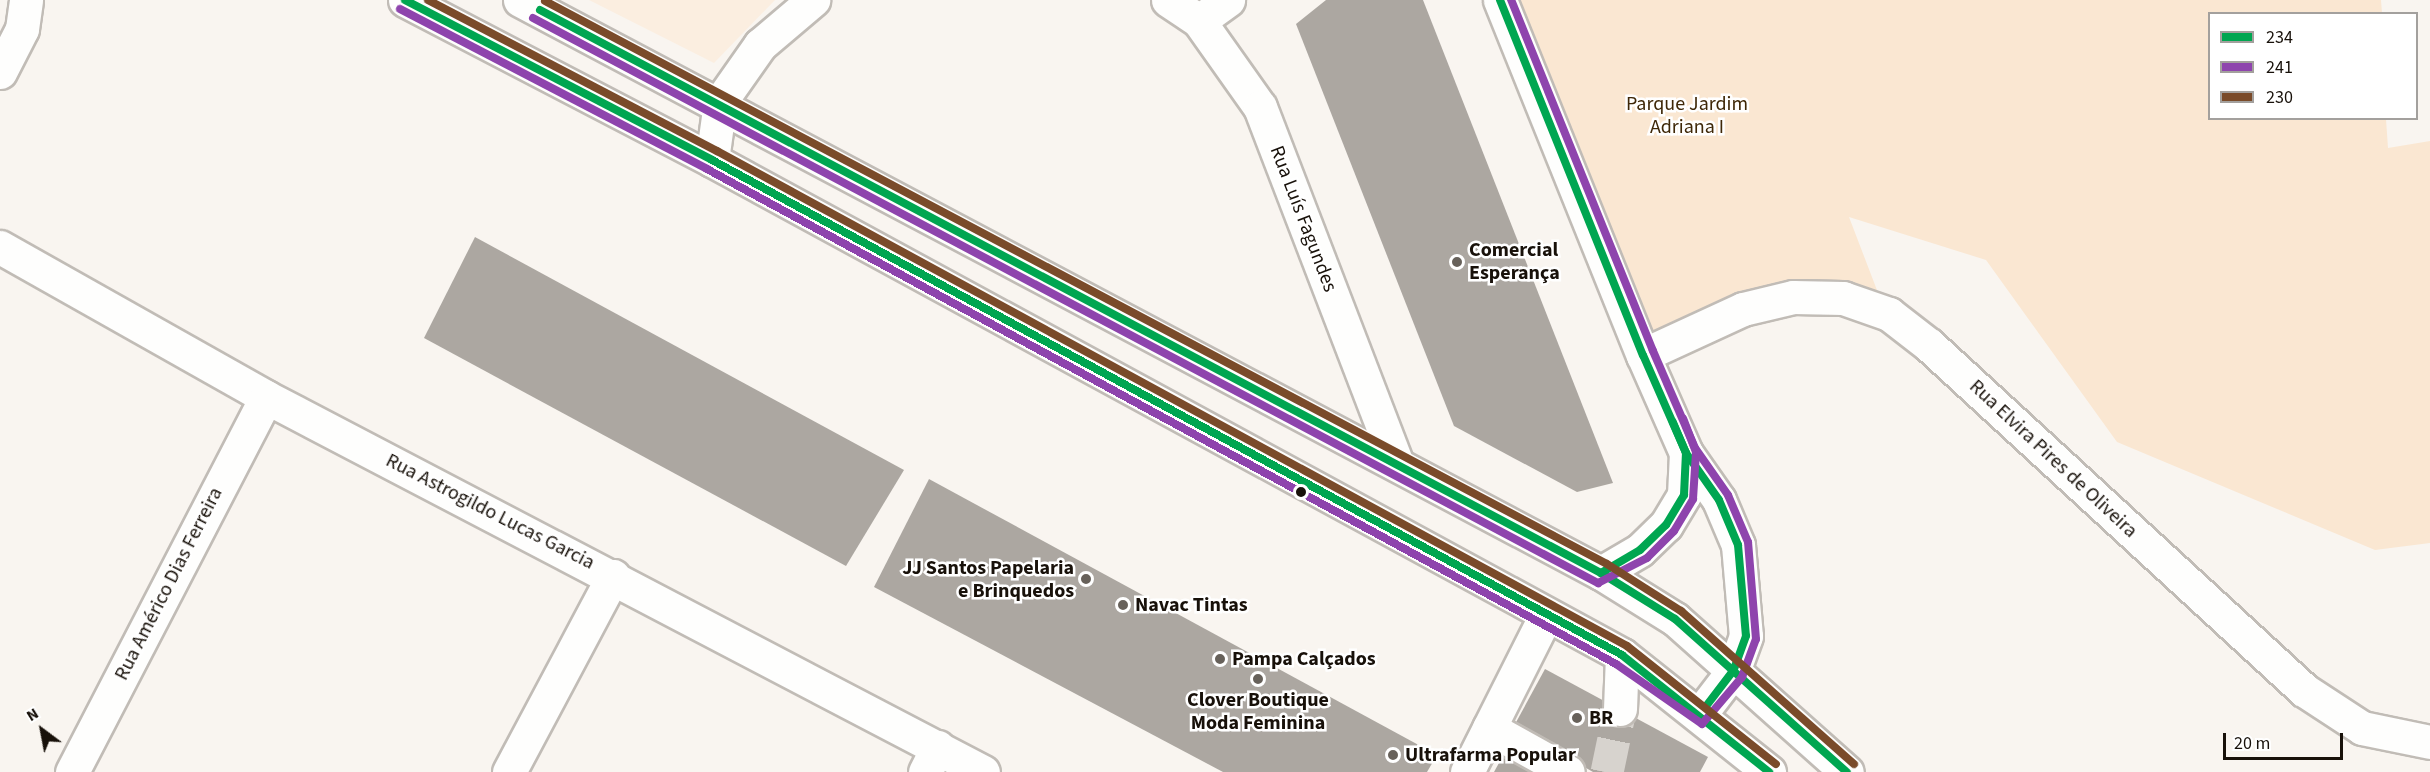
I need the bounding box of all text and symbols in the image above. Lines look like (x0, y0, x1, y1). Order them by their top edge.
legend (2208, 12, 2418, 120)
text: 234 (2266, 25, 2293, 50)
text: 241 (2266, 55, 2293, 80)
text: 230 (2266, 85, 2293, 110)
park label: Parque Jardim Adriana I (1626, 93, 1748, 140)
street label: Rua Luís Fagundes (1264, 143, 1342, 295)
place label: Comercial Esperança (1469, 238, 1560, 285)
marker: Comercial Esperança (1450, 255, 1464, 269)
street label: Rua Elvira Pires de Oliveira (1964, 375, 2142, 543)
street label: Rua Astrogildo Lucas Garcia (382, 449, 598, 575)
street label: Rua Américo Dias Ferreira (110, 483, 228, 685)
unlabelled marker (1295, 486, 1307, 498)
place label: JJ Santos Papelaria e Brinquedos (902, 556, 1074, 603)
marker: JJ Santos Papelaria e Brinquedos (1079, 572, 1093, 586)
place label: Navac Tintas (1135, 593, 1248, 617)
marker: Navac Tintas (1116, 598, 1130, 612)
place label: Pampa Calçados (1232, 647, 1376, 671)
marker: Pampa Calçados (1213, 652, 1227, 666)
marker: Clover Boutique Moda Feminina (1251, 672, 1265, 686)
place label: Clover Boutique Moda Feminina (1187, 688, 1329, 735)
north arrow (12, 700, 72, 760)
text: N (22, 703, 43, 727)
place label: BR (1589, 706, 1613, 730)
marker: BR (1570, 711, 1584, 725)
scale bar (2226, 721, 2346, 759)
text: 20 m (2234, 731, 2270, 756)
place label: Ultrafarma Popular (1405, 743, 1576, 767)
marker: Ultrafarma Popular (1386, 748, 1400, 762)

